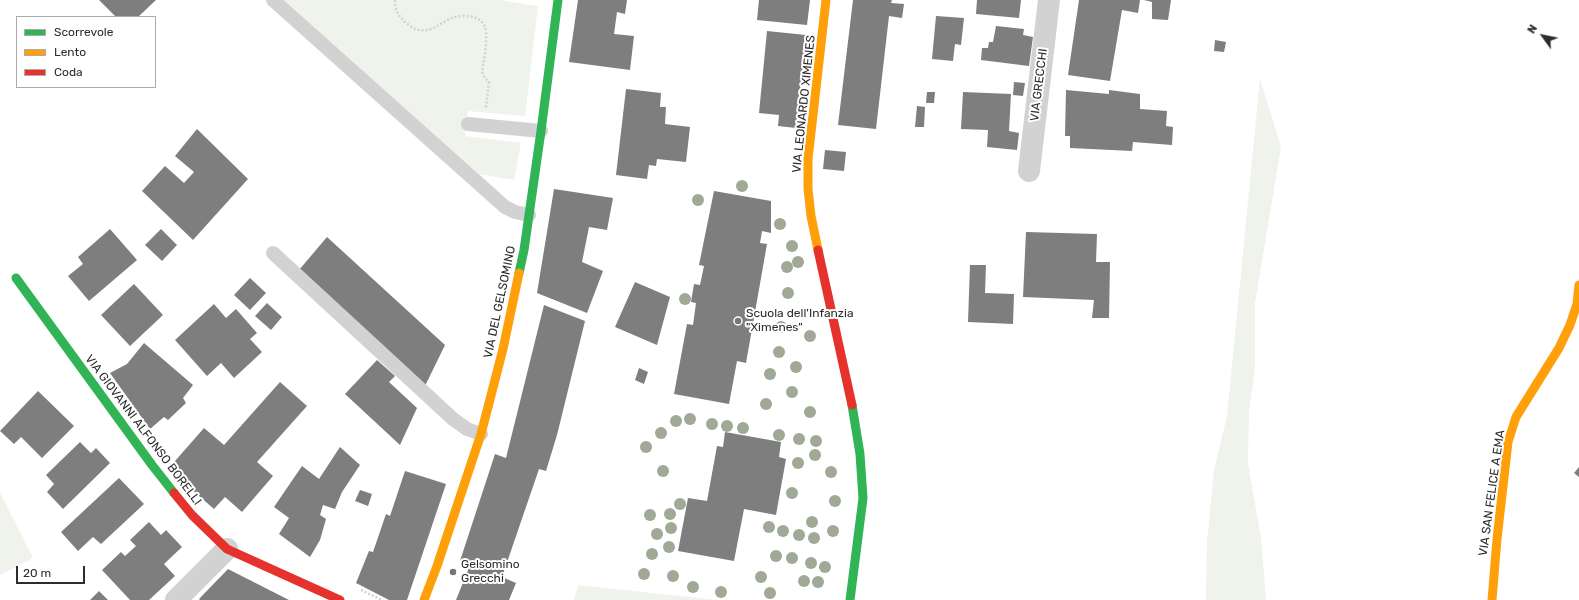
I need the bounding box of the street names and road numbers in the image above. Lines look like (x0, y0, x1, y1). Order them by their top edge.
street label: VIA LEONARDO XIMENES (790, 34, 818, 174)
street label: VIA GRECCHI (1027, 48, 1051, 122)
street label: VIA DEL GELSOMINO (481, 245, 519, 359)
street label: VIA GIOVANNI ALFONSO BORELLI (82, 352, 204, 508)
street label: VIA SAN FELICE A EMA (1476, 429, 1508, 557)

